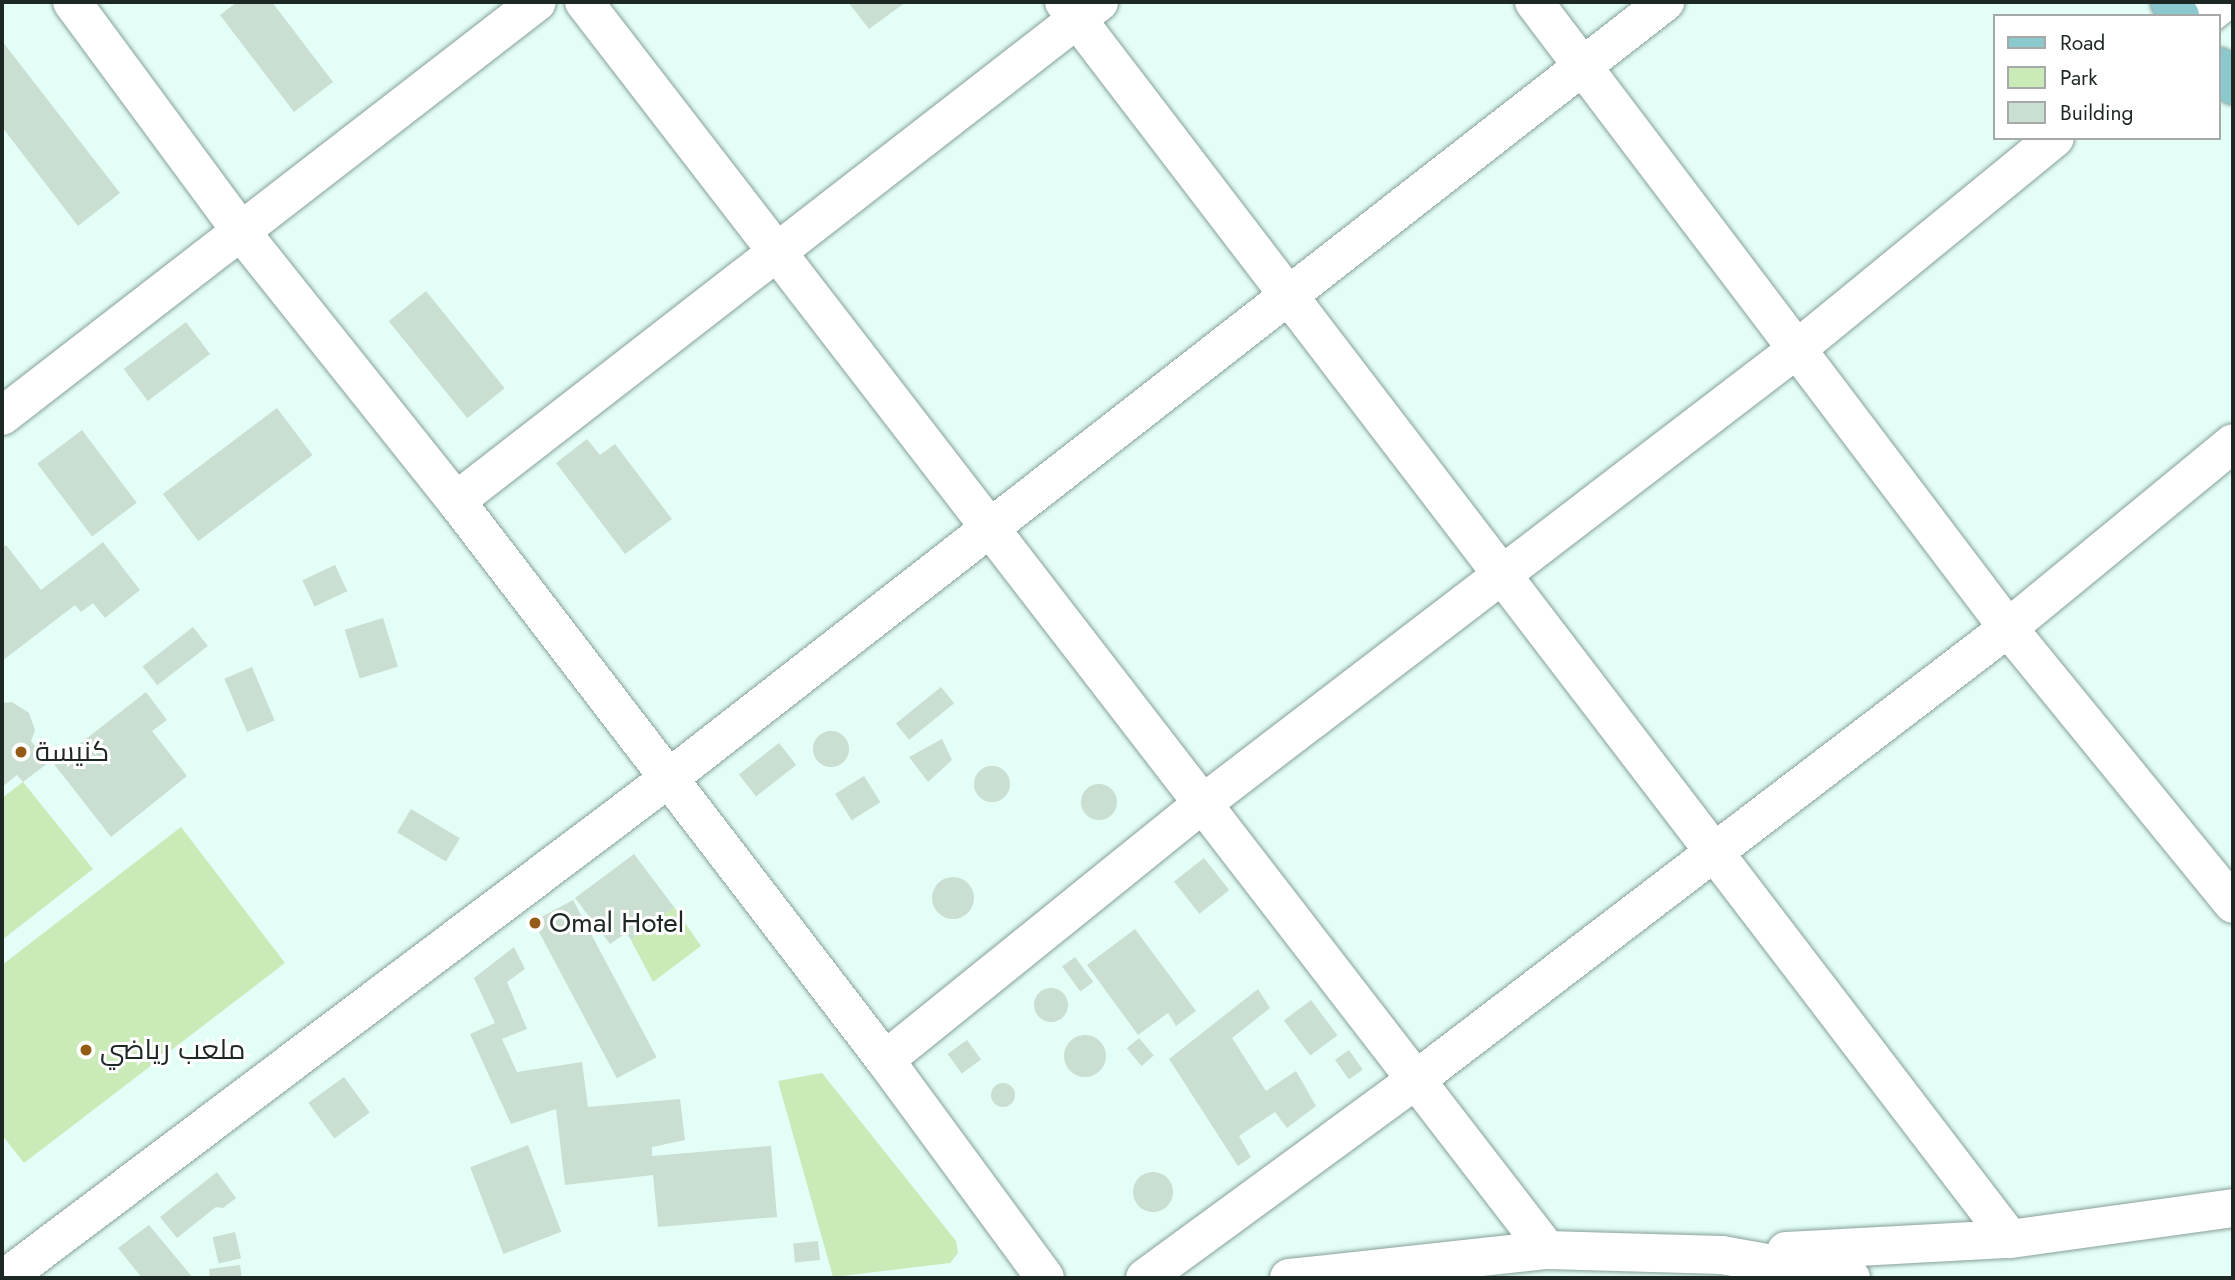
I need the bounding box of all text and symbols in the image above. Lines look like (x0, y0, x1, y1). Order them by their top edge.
legend (1994, 14, 2221, 140)
text: Road (2060, 28, 2105, 58)
text: Park (2060, 63, 2097, 93)
text: Building (2060, 98, 2133, 128)
place label: كنيسة (35, 735, 109, 769)
marker: كنيسة (13, 744, 29, 760)
place label: Omal Hotel (549, 906, 684, 940)
marker: Omal Hotel (527, 915, 543, 931)
place label: ملعب رياضي (100, 1033, 246, 1067)
marker: ملعب رياضي (78, 1042, 94, 1058)

